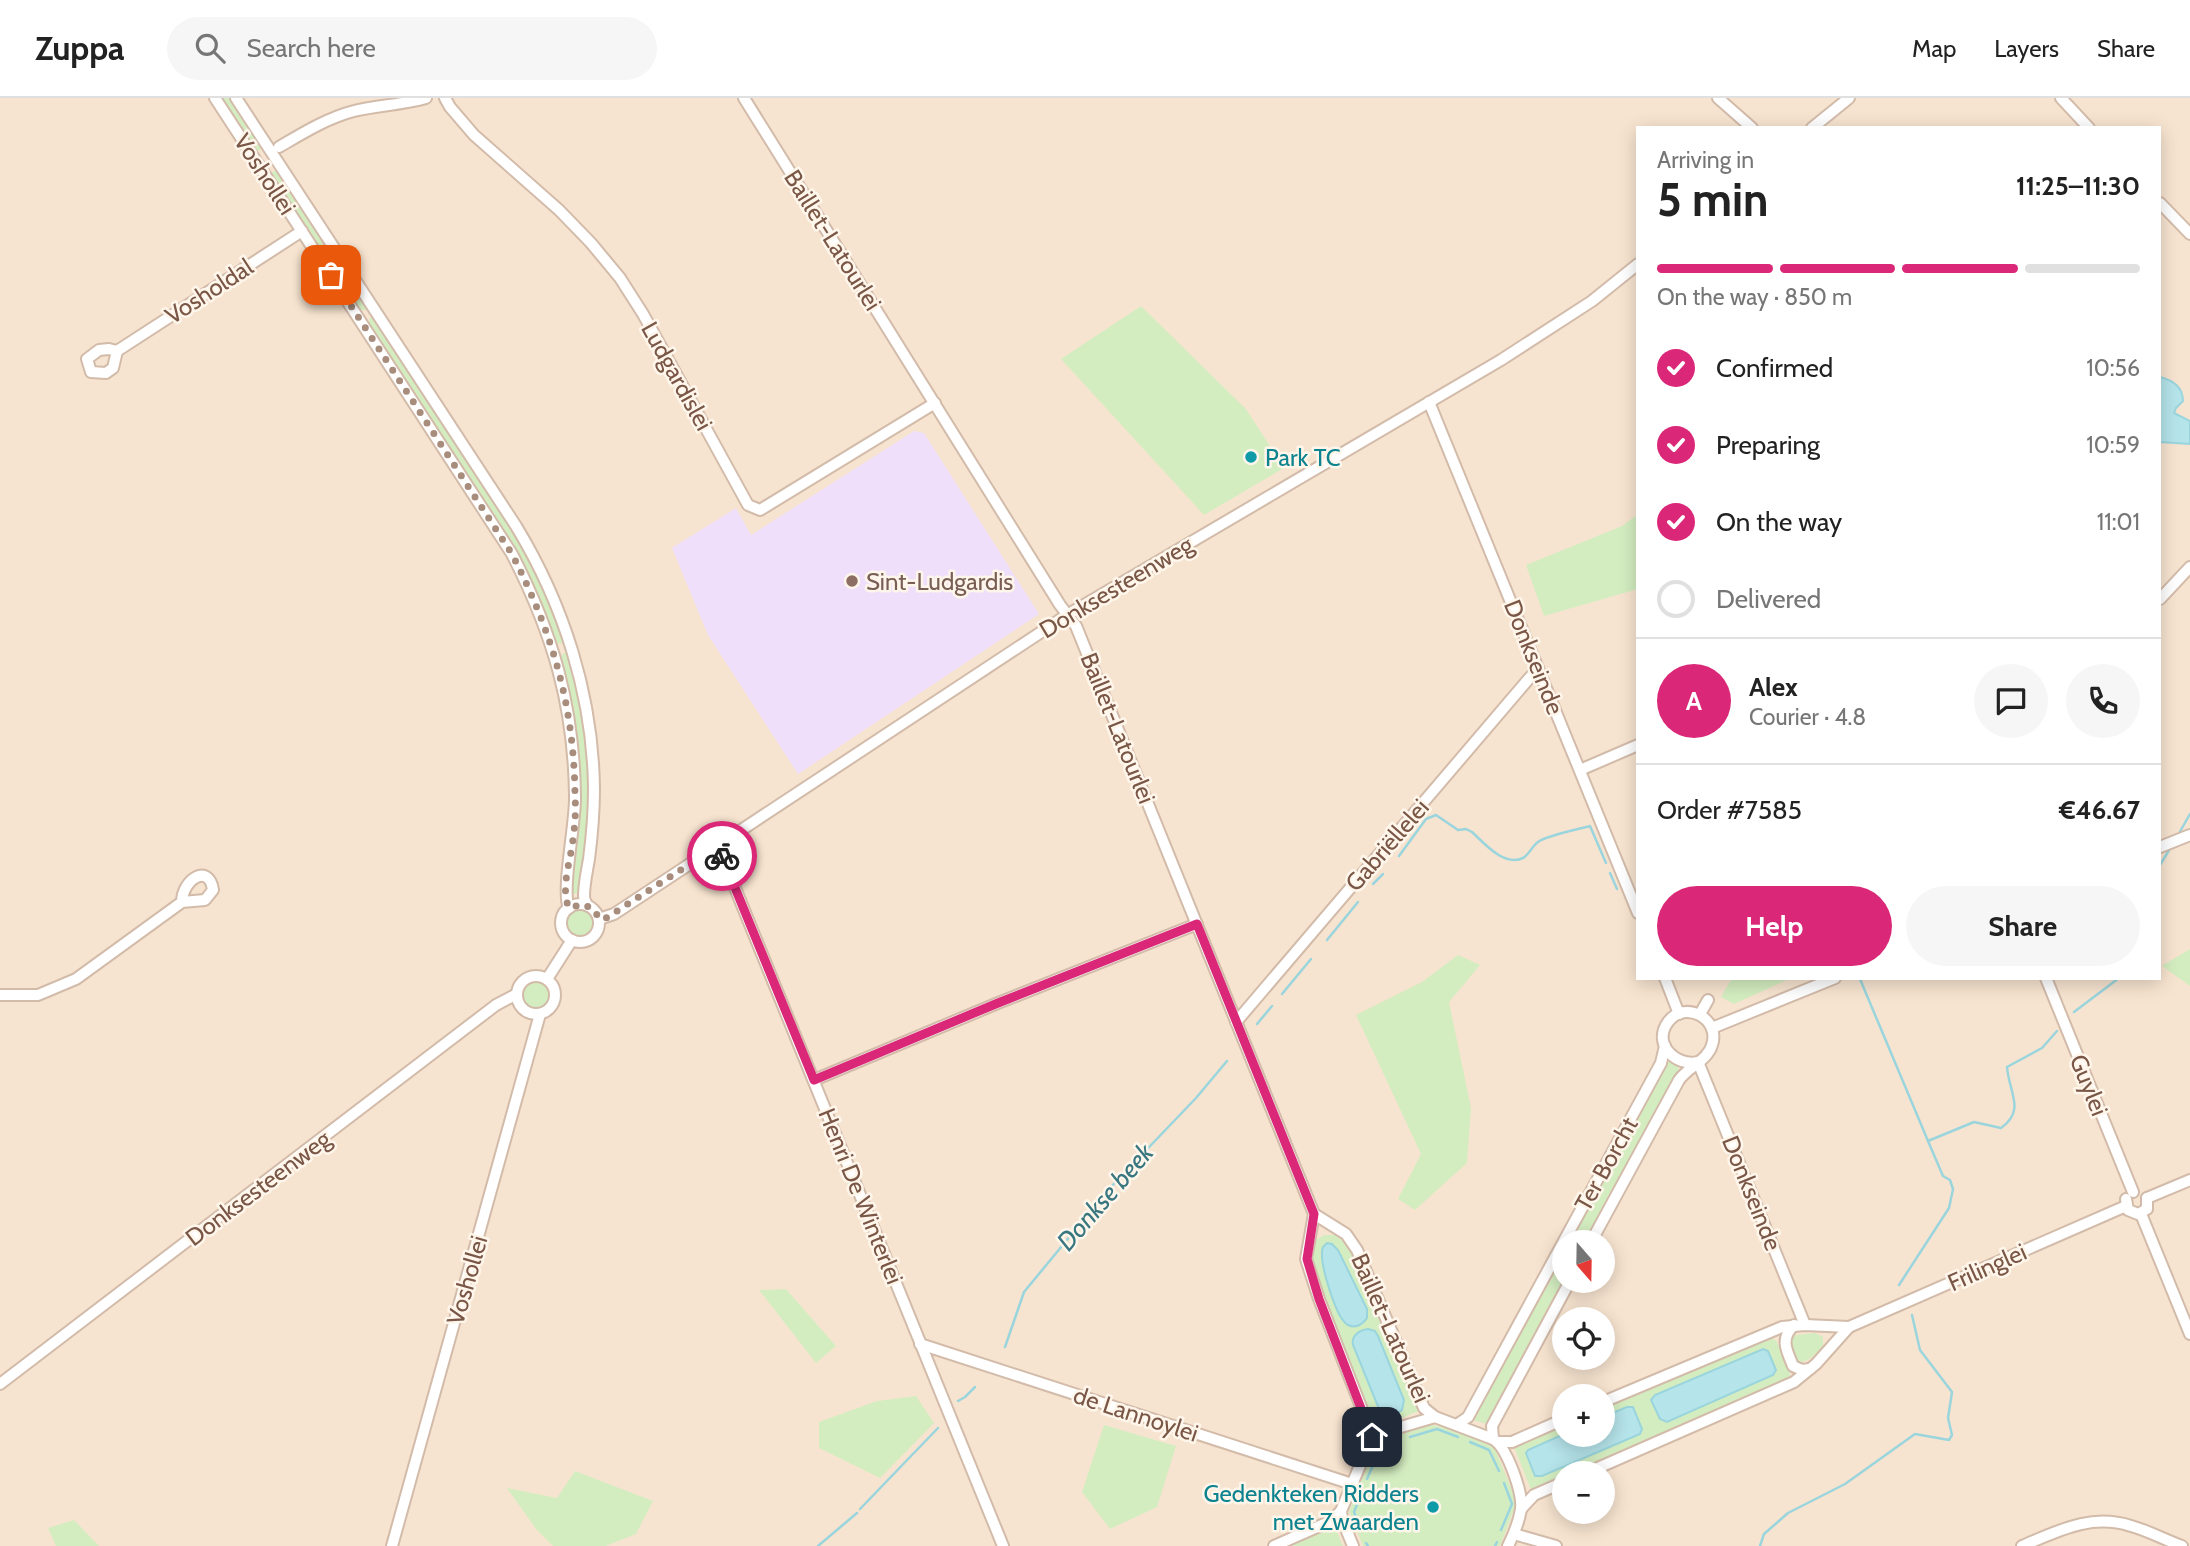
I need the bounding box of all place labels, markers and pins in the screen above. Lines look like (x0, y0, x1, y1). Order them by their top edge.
pin (301, 245, 361, 305)
place label: Park TC (1265, 443, 1341, 472)
marker: Park TC (1243, 449, 1259, 465)
place label: Sint-Ludgardis (866, 567, 1013, 596)
marker: Sint-Ludgardis (844, 573, 860, 589)
pin (1342, 1407, 1402, 1467)
place label: Gedenkteken Ridders met Zwaarden (1203, 1479, 1419, 1536)
marker: Gedenkteken Ridders met Zwaarden (1425, 1499, 1441, 1515)

